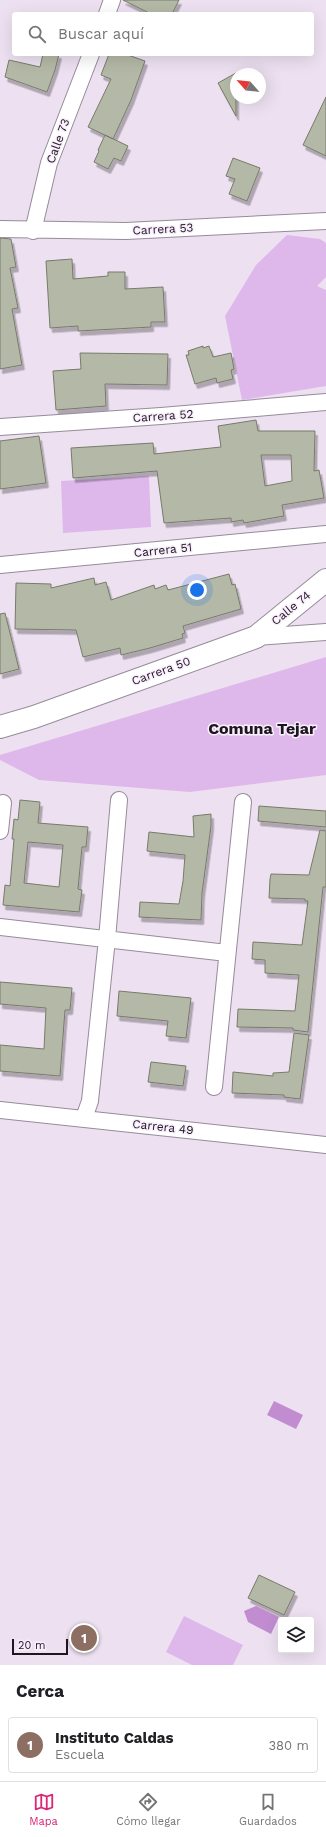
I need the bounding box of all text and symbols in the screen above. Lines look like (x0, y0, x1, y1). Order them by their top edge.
search box (12, 12, 314, 56)
icon: search (26, 23, 48, 45)
text: Buscar aquí (58, 25, 144, 43)
north arrow (230, 68, 266, 104)
street label: Calle 73 (43, 117, 73, 165)
street label: Carrera 53 (132, 220, 194, 238)
street label: Carrera 52 (132, 407, 194, 425)
street label: Carrera 51 (133, 540, 193, 560)
your location (187, 580, 207, 600)
street label: Calle 74 (269, 588, 313, 628)
street label: Carrera 50 (130, 654, 192, 688)
district label: Comuna Tejar (208, 719, 316, 738)
street label: Carrera 49 (132, 1117, 194, 1137)
map controls (278, 1617, 314, 1653)
button: layers (278, 1617, 314, 1653)
pin: 1 (71, 1623, 97, 1653)
scale bar (12, 1637, 68, 1656)
text: 20 m (18, 1639, 46, 1652)
text: Cerca (16, 1681, 64, 1701)
text: Instituto Caldas (55, 1729, 174, 1747)
text: 1 (27, 1738, 33, 1753)
text: 380 m (269, 1738, 309, 1753)
text: Escuela (55, 1747, 104, 1762)
tab: Mapa (29, 1791, 58, 1828)
tab: Cómo llegar (116, 1791, 181, 1828)
tab: Guardados (239, 1791, 297, 1828)

